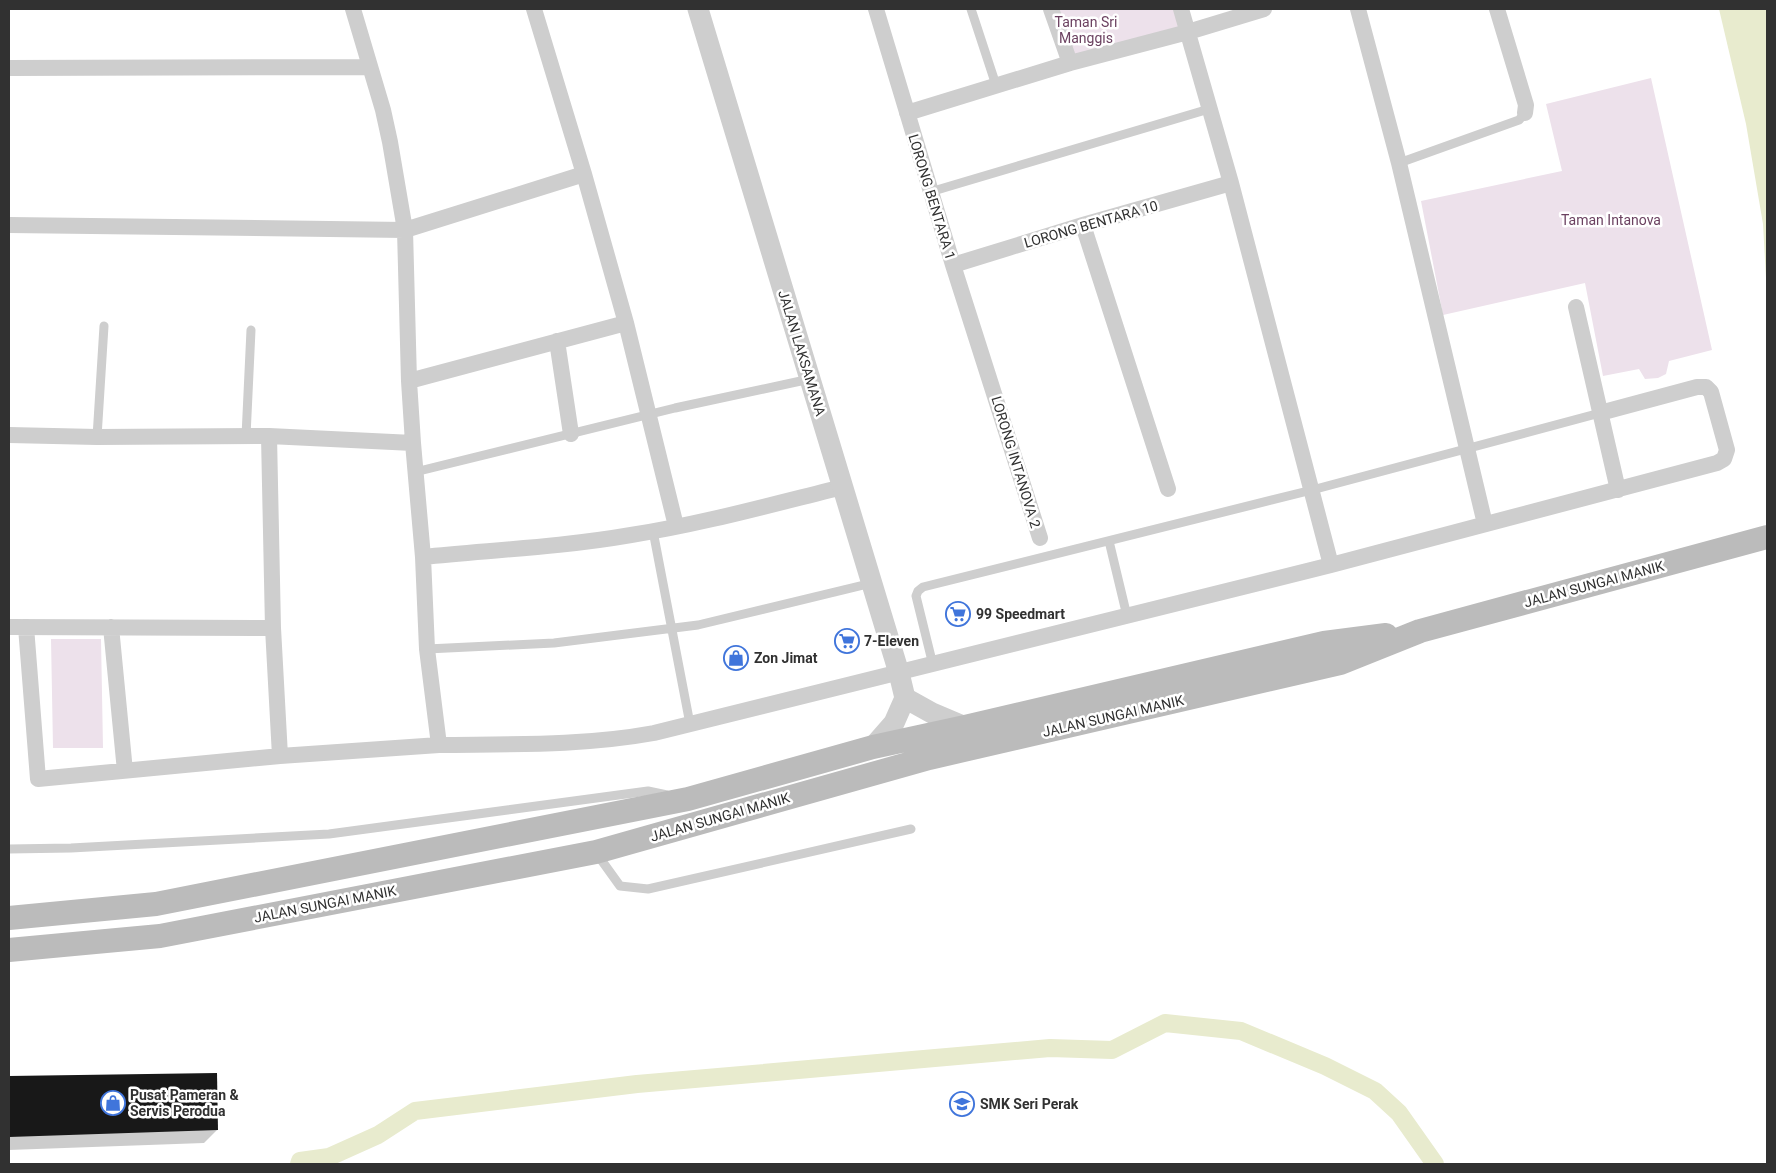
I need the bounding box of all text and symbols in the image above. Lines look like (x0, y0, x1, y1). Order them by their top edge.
park label: Taman Sri Manggis (1055, 14, 1117, 46)
street label: LORONG BENTARA 1 (905, 132, 959, 262)
street label: LORONG BENTARA 10 (1022, 197, 1160, 251)
park label: Taman Intanova (1561, 212, 1661, 228)
street label: JALAN LAKSAMANA (775, 288, 829, 418)
street label: LORONG INTANOVA 2 (988, 394, 1044, 530)
street label: JALAN SUNGAI MANIK (1522, 558, 1666, 610)
supermarket icon: 99 Speedmart (945, 601, 971, 627)
place label: 99 Speedmart (976, 606, 1065, 622)
supermarket icon: 7-Eleven (834, 628, 860, 654)
place label: 7-Eleven (864, 633, 919, 649)
shop icon: Zon Jimat (723, 645, 749, 671)
place label: Zon Jimat (754, 650, 818, 666)
street label: JALAN SUNGAI MANIK (1041, 692, 1185, 740)
street label: JALAN SUNGAI MANIK (648, 789, 792, 845)
street label: JALAN SUNGAI MANIK (253, 882, 398, 926)
place label: Pusat Pameran & Servis Perodua (130, 1087, 240, 1119)
shop icon: Pusat Pameran & Servis Perodua (100, 1090, 126, 1116)
school or university icon: SMK Seri Perak (949, 1091, 975, 1117)
place label: SMK Seri Perak (980, 1096, 1079, 1112)

